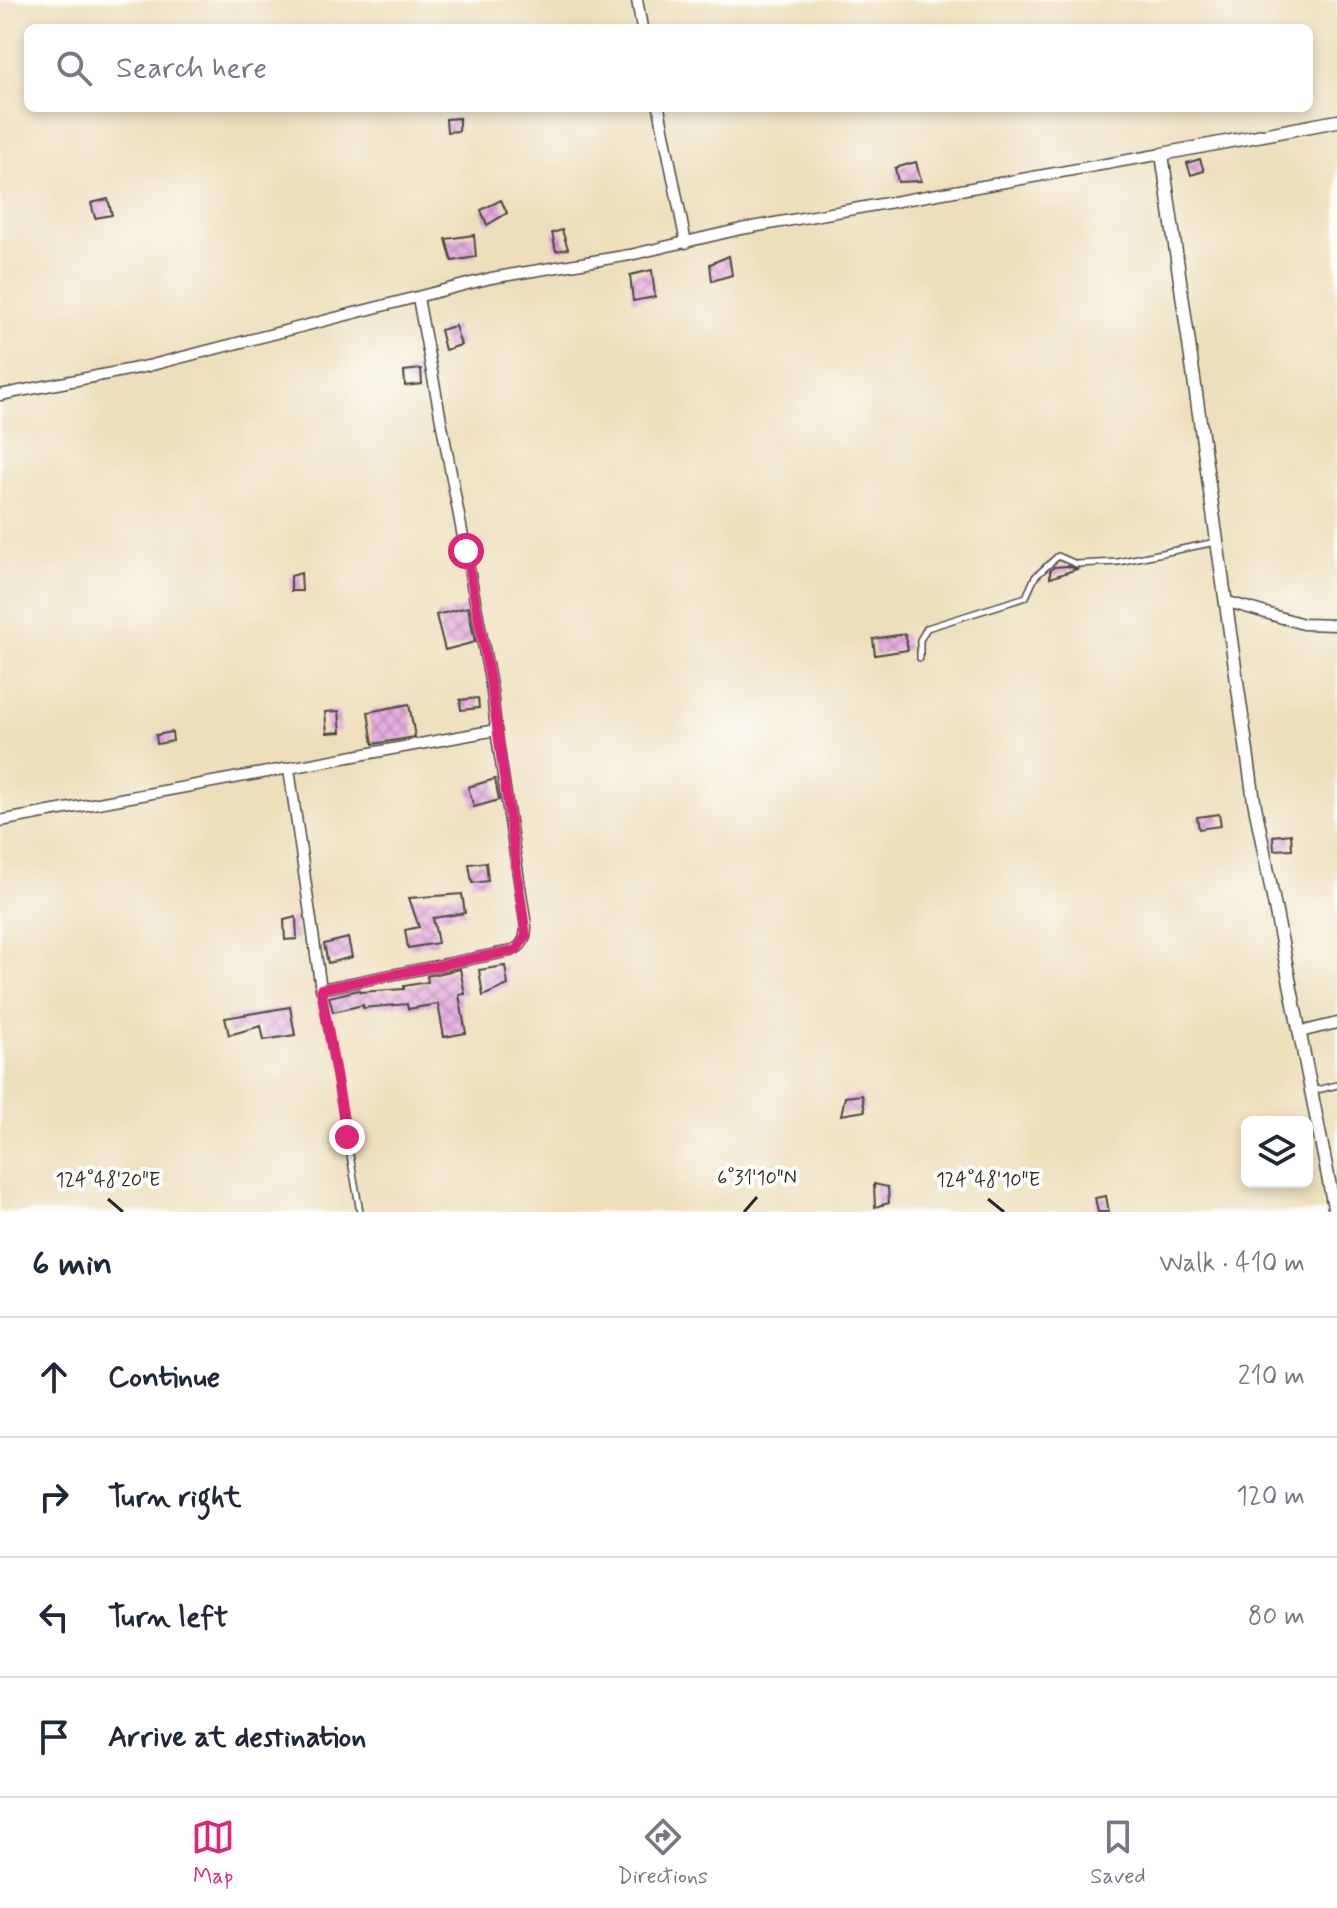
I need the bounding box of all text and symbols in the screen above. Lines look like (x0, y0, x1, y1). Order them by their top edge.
search box (24, 24, 1313, 112)
icon: search (52, 46, 96, 90)
text: Search here (116, 49, 267, 88)
route start (448, 533, 484, 569)
map controls (1241, 1116, 1313, 1188)
button: layers (1241, 1116, 1313, 1188)
route end (329, 1119, 365, 1155)
text: 6°31'10"N (717, 1165, 797, 1192)
text: 124°48'20"E (55, 1167, 161, 1194)
text: 124°48'10"E (936, 1167, 1040, 1194)
text: 6 min (32, 1242, 112, 1287)
text: Walk · 410 m (1159, 1247, 1305, 1281)
icon: ahead (32, 1355, 76, 1399)
text: Continue (108, 1358, 220, 1397)
text: 210 m (1238, 1360, 1305, 1394)
icon: right (32, 1475, 76, 1519)
text: Turn right (108, 1478, 241, 1517)
text: 120 m (1236, 1480, 1305, 1514)
icon: left (32, 1595, 76, 1639)
text: Turn left (108, 1598, 228, 1637)
text: 80 m (1248, 1600, 1305, 1634)
icon: arrive (32, 1715, 76, 1759)
text: Arrive at destination (108, 1718, 366, 1757)
tab: Map (191, 1815, 235, 1891)
tab: Directions (617, 1815, 708, 1891)
tab: Saved (1090, 1815, 1146, 1891)

